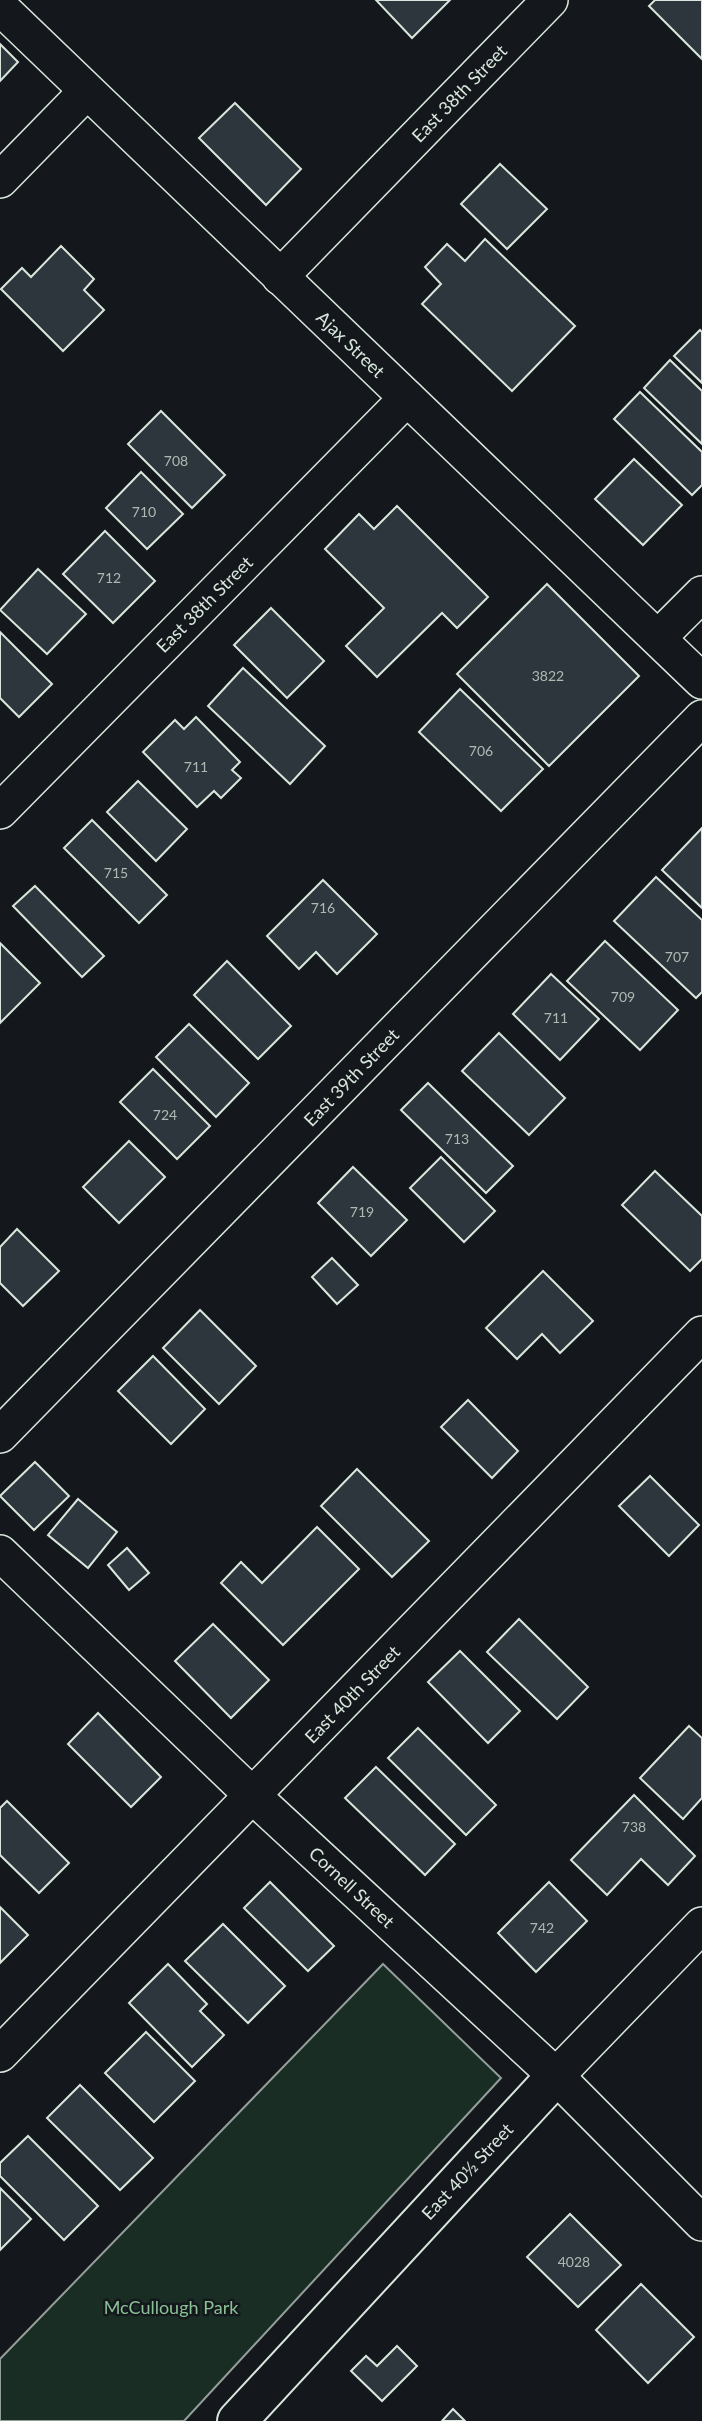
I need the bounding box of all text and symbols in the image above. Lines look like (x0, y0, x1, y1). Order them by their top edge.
street label: East 38th Street (407, 39, 512, 146)
street label: Ajax Street (312, 306, 390, 382)
house number: 708 (164, 452, 188, 469)
house number: 710 (132, 503, 156, 520)
street label: East 38th Street (151, 551, 257, 657)
house number: 712 (97, 569, 121, 586)
house number: 3822 (532, 667, 564, 684)
house number: 706 (469, 742, 493, 759)
house number: 711 (184, 758, 208, 775)
house number: 715 (104, 864, 128, 881)
house number: 716 (311, 899, 335, 916)
house number: 707 (665, 948, 689, 965)
house number: 709 (611, 988, 635, 1005)
house number: 711 (544, 1009, 568, 1026)
street label: East 39th Street (299, 1023, 404, 1130)
house number: 724 (153, 1106, 177, 1123)
house number: 713 (445, 1130, 469, 1147)
house number: 719 (350, 1203, 374, 1220)
street label: East 40th Street (300, 1640, 405, 1747)
house number: 738 (622, 1818, 646, 1835)
street label: Cornell Street (305, 1842, 400, 1932)
house number: 742 (530, 1919, 554, 1936)
street label: East 40½ Street (417, 2118, 518, 2224)
house number: 4028 (558, 2253, 590, 2270)
park label: McCullough Park (104, 2296, 239, 2318)

